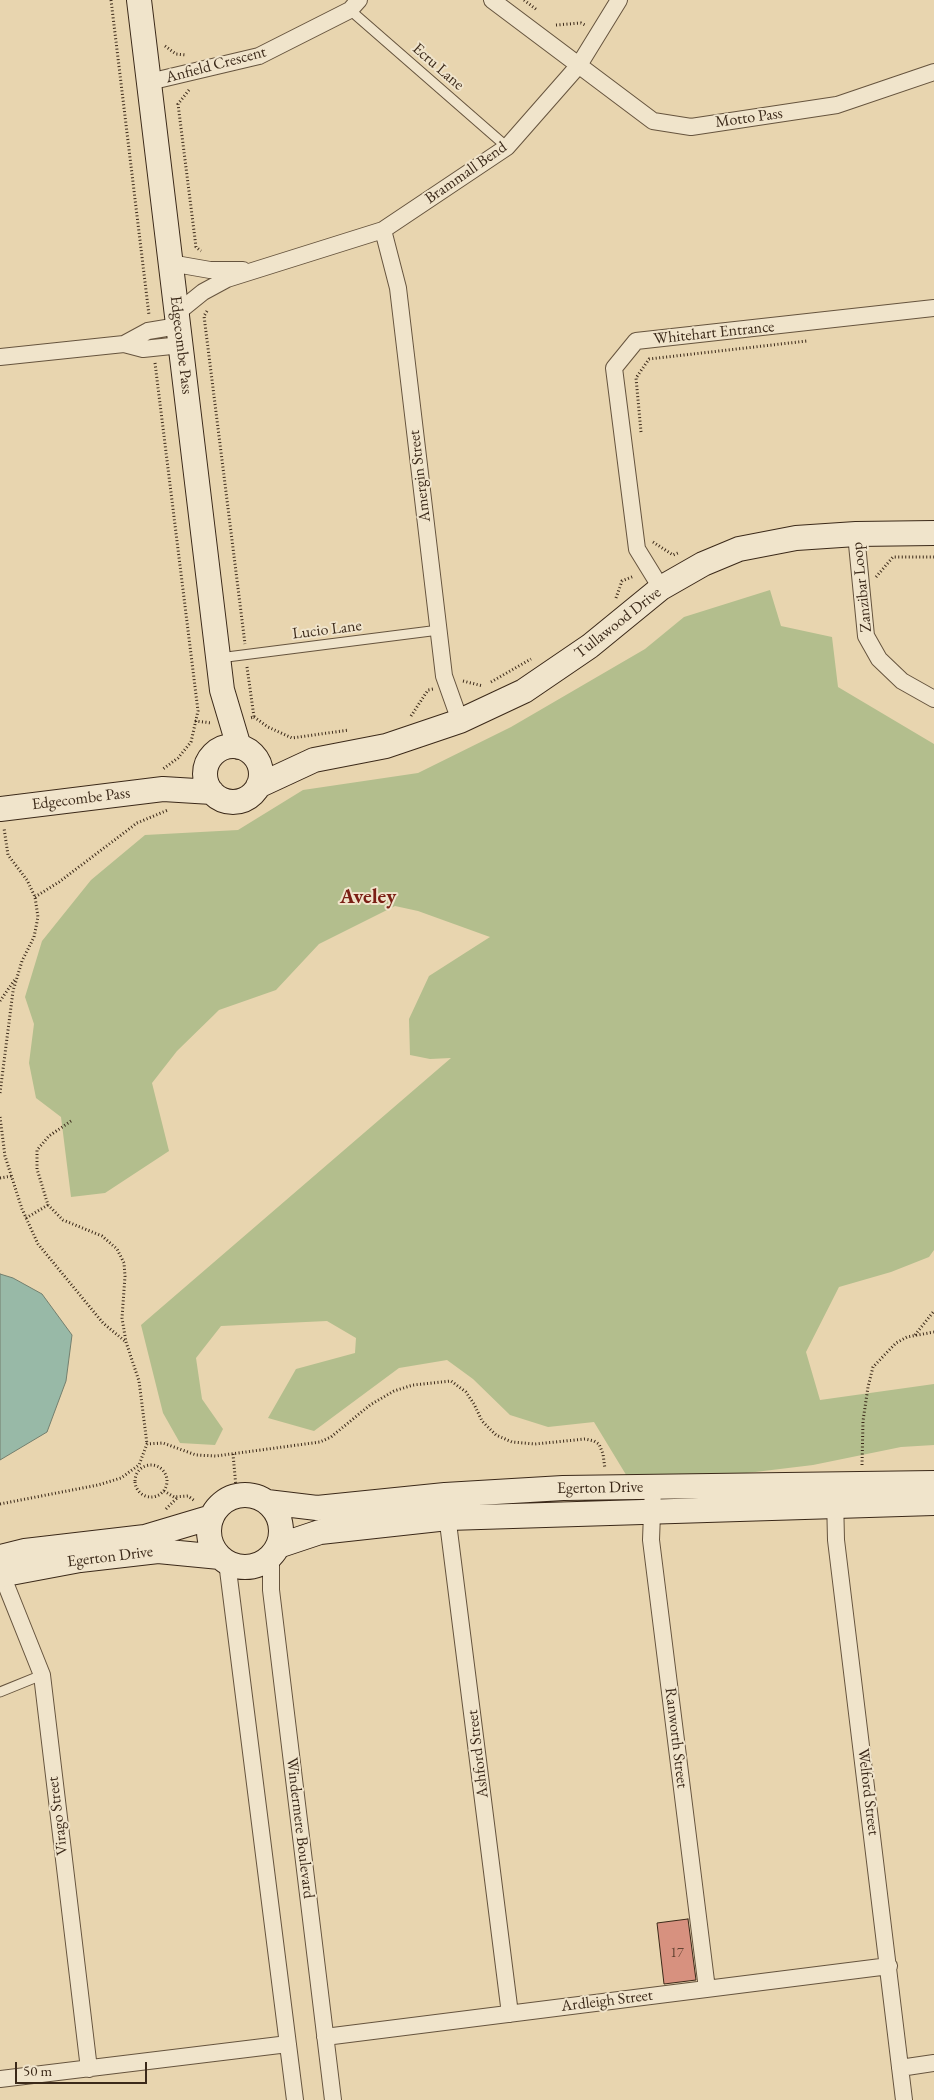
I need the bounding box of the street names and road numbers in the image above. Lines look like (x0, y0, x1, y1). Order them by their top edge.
street label: Ecru Lane (408, 39, 468, 95)
street label: Anfield Crescent (164, 42, 268, 88)
street label: Motto Pass (714, 104, 784, 132)
street label: Brammall Bend (421, 138, 511, 208)
street label: Edgecombe Pass (165, 295, 197, 395)
street label: Whitehart Entrance (653, 317, 775, 349)
street label: Amergin Street (405, 429, 435, 523)
street label: Zanzibar Loop (848, 541, 876, 633)
street label: Tullawood Drive (571, 583, 665, 663)
street label: Lucio Lane (291, 616, 363, 644)
street label: Edgecombe Pass (31, 783, 131, 815)
street label: Egerton Drive (557, 1478, 643, 1498)
street label: Egerton Drive (66, 1542, 154, 1572)
street label: Ranworth Street (660, 1687, 692, 1789)
street label: Ashford Street (463, 1709, 493, 1799)
street label: Welford Street (853, 1747, 883, 1837)
street label: Windermere Boulevard (282, 1756, 318, 1900)
street label: Virago Street (44, 1775, 72, 1857)
street label: Ardleigh Street (560, 1986, 654, 2016)

